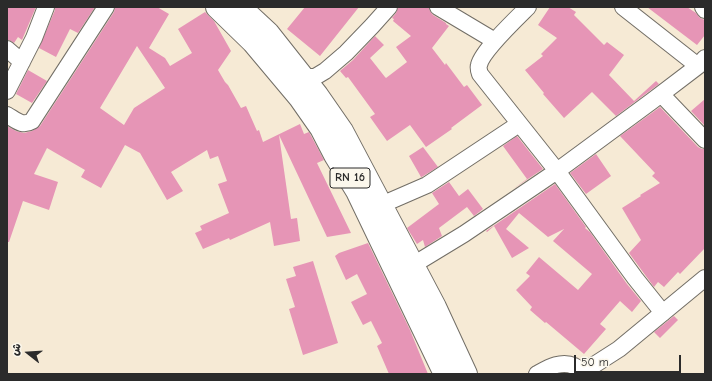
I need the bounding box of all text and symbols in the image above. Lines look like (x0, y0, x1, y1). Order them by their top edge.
road number: RN 16 (330, 168, 370, 188)
north arrow (8, 333, 48, 373)
text: ش (8, 342, 24, 357)
scale bar (576, 347, 683, 373)
text: 50 m (581, 355, 609, 369)

